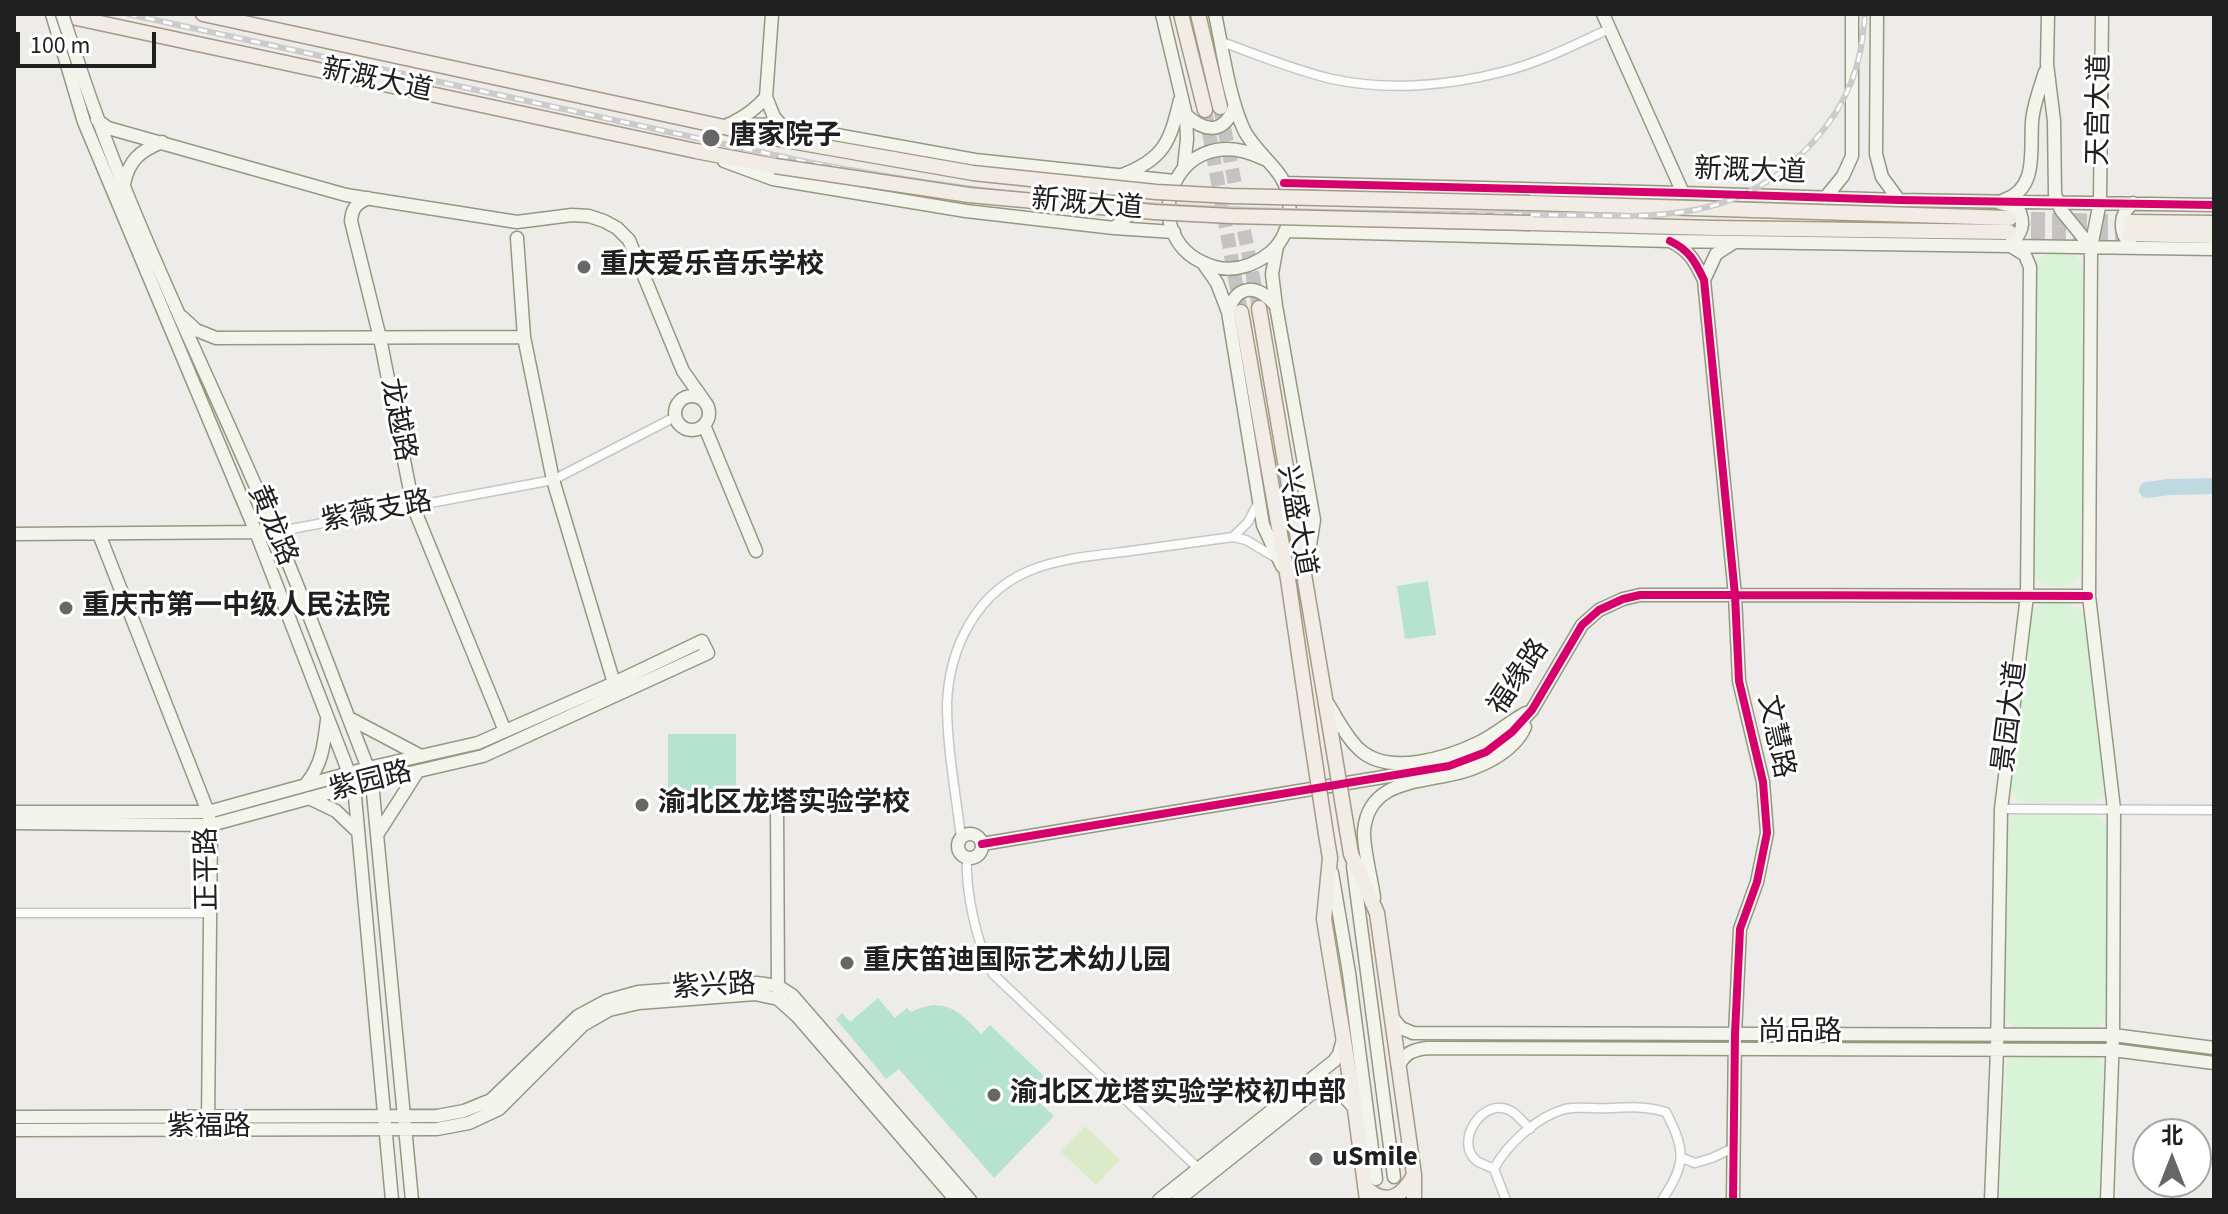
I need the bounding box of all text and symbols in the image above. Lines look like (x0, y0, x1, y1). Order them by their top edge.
scale bar (20, 16, 160, 66)
text: 100 m (30, 28, 90, 63)
street label: 新溉大道 (319, 54, 435, 110)
street label: 天宫大道 (2083, 54, 2119, 166)
place label: 唐家院子 (729, 121, 841, 155)
marker: 唐家院子 (700, 127, 722, 149)
street label: 新溉大道 (1693, 154, 1807, 192)
street label: 新溉大道 (1030, 184, 1144, 228)
place label: 重庆爱乐音乐学校 (600, 250, 824, 284)
marker: 重庆爱乐音乐学校 (575, 258, 593, 276)
street label: 龙越路 (371, 376, 421, 464)
street label: 兴盛大道 (1269, 463, 1321, 579)
street label: 黄龙路 (239, 481, 303, 571)
street label: 紫薇支路 (319, 486, 435, 540)
place label: 重庆市第一中级人民法院 (82, 591, 390, 625)
marker: 重庆市第一中级人民法院 (57, 599, 75, 617)
street label: 福缘路 (1483, 634, 1557, 722)
street label: 景园大道 (1989, 659, 2035, 775)
street label: 文慧路 (1749, 692, 1799, 782)
street label: 紫园路 (326, 757, 416, 809)
place label: 渝北区龙塔实验学校 (658, 788, 910, 822)
marker: 渝北区龙塔实验学校 (633, 796, 651, 814)
street label: 正平路 (191, 827, 227, 911)
place label: 重庆笛迪国际艺术幼儿园 (863, 946, 1171, 980)
marker: 重庆笛迪国际艺术幼儿园 (838, 954, 856, 972)
street label: 紫兴路 (671, 969, 757, 1007)
street label: 尚品路 (1758, 1017, 1842, 1051)
place label: 渝北区龙塔实验学校初中部 (1010, 1078, 1346, 1112)
marker: 渝北区龙塔实验学校初中部 (985, 1086, 1003, 1104)
street label: 紫福路 (167, 1112, 251, 1146)
north arrow (2132, 1118, 2212, 1198)
text: 北 (2161, 1120, 2183, 1152)
place label: uSmile (1332, 1142, 1418, 1176)
marker: uSmile (1307, 1150, 1325, 1168)

